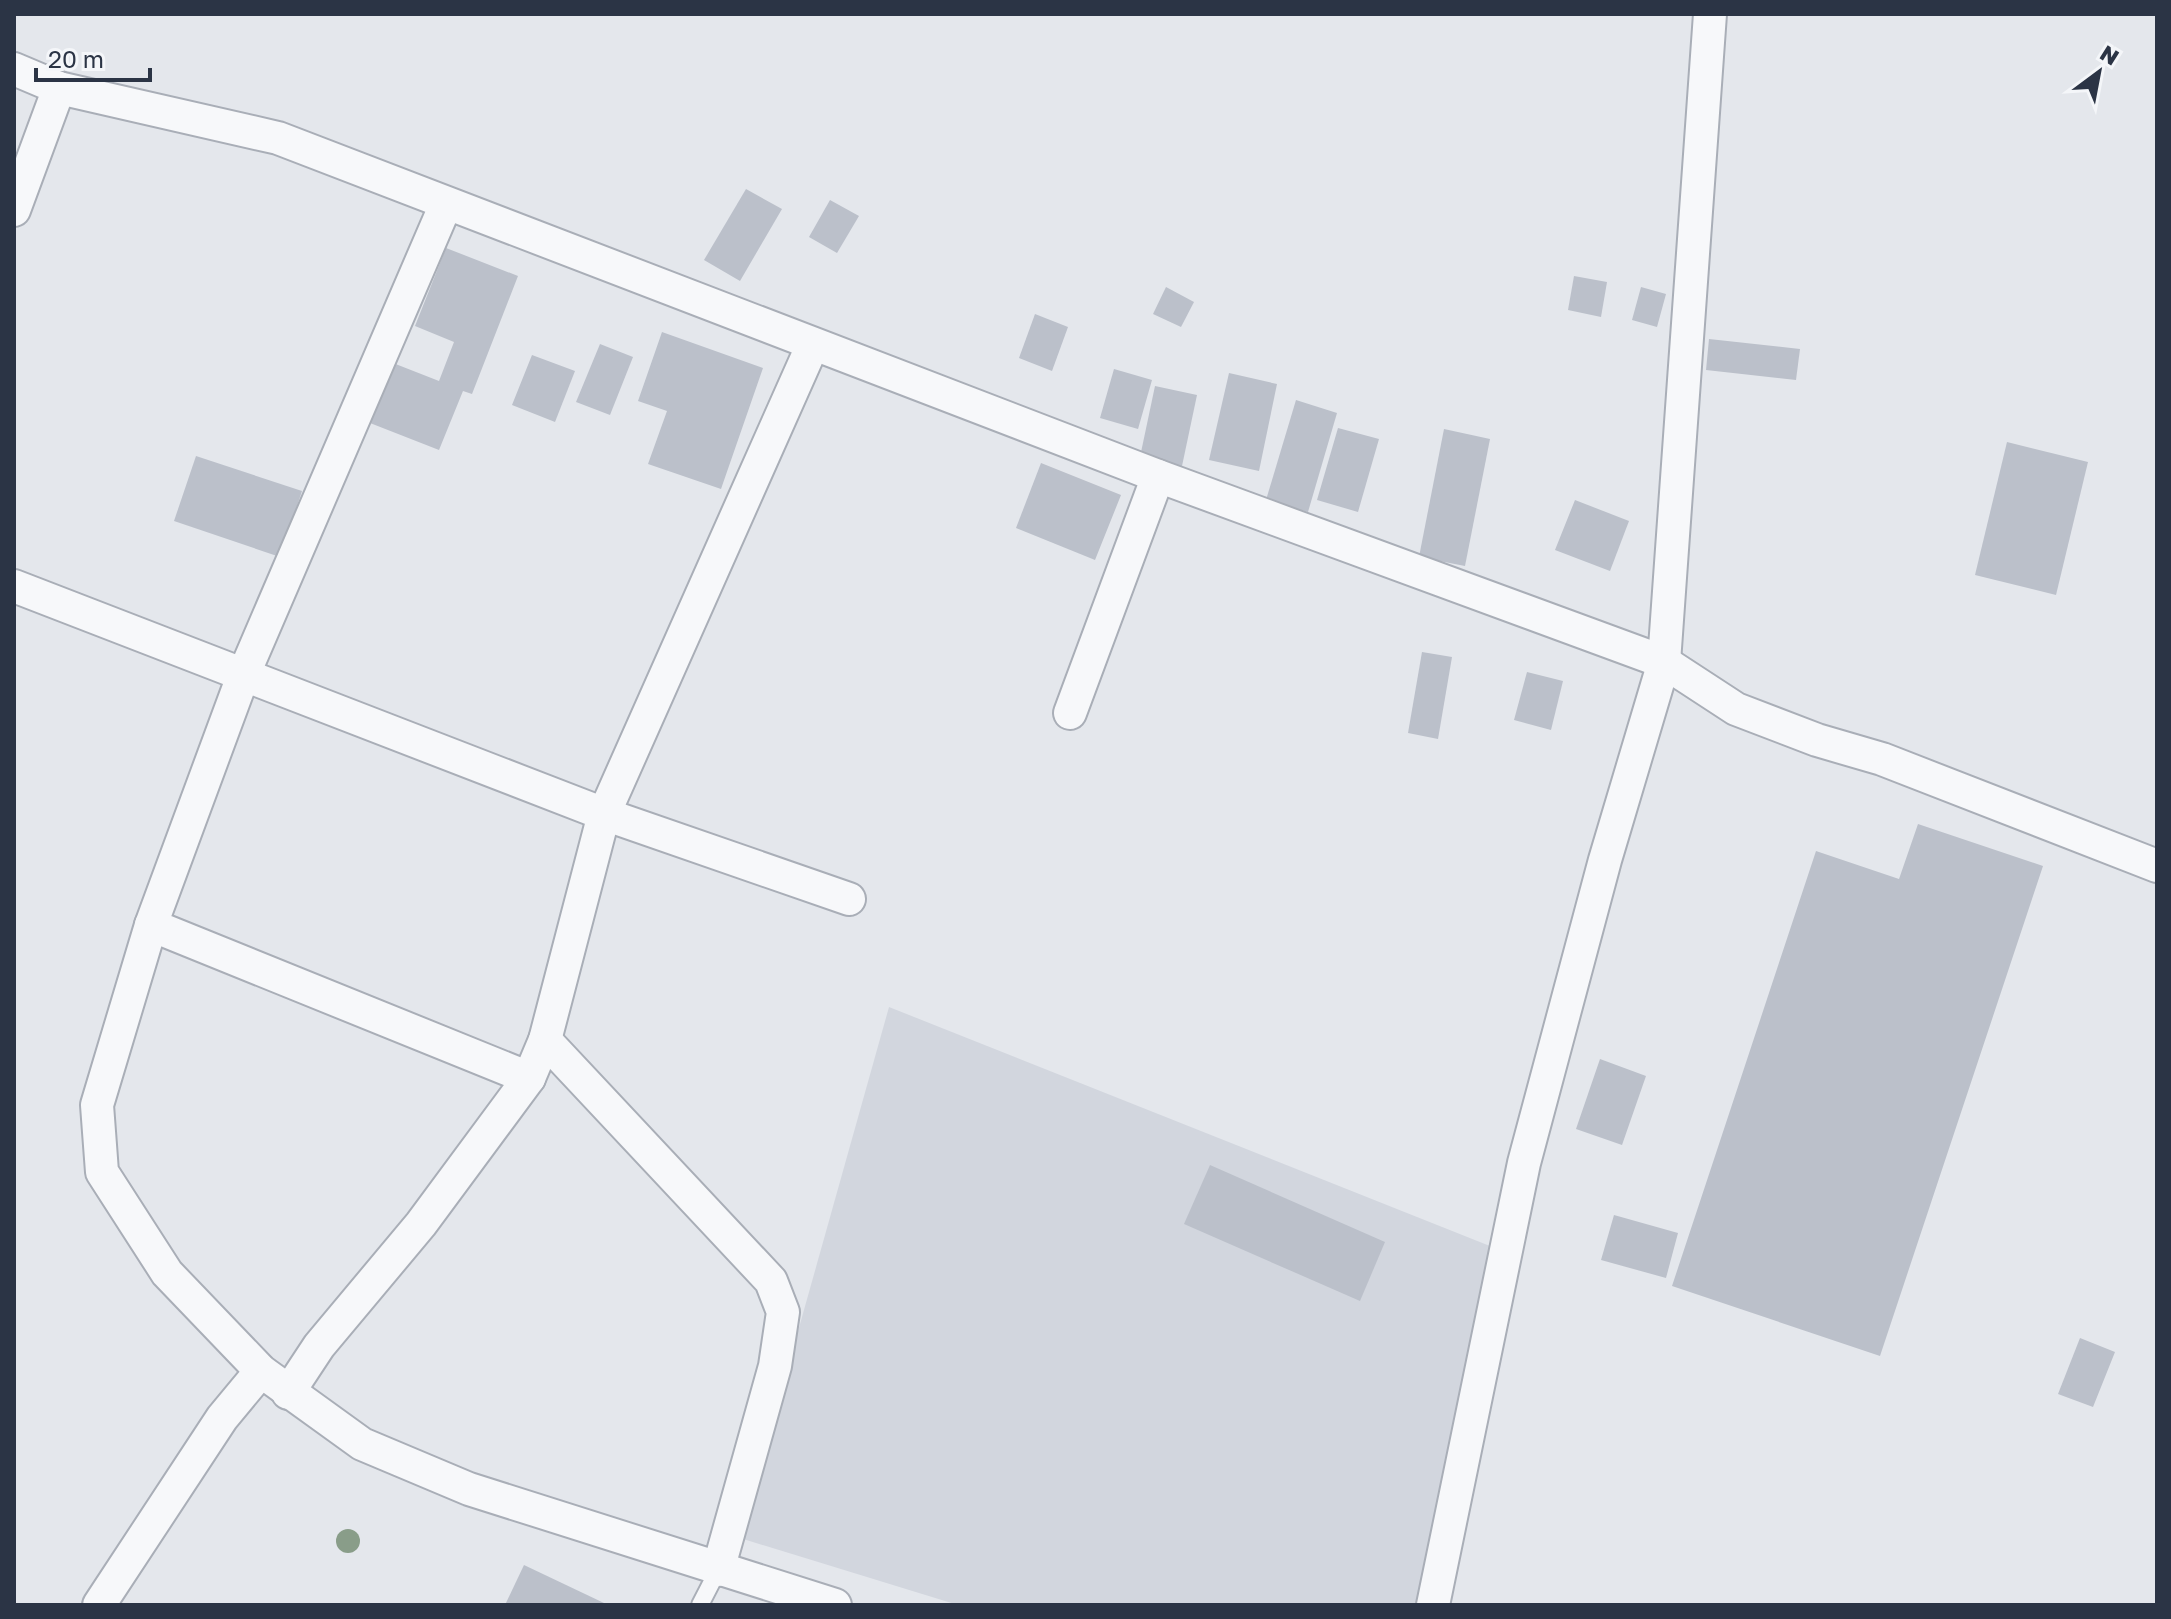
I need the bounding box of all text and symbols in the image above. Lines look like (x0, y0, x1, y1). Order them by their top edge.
scale bar (36, 32, 150, 82)
north arrow (2059, 32, 2139, 112)
text: N (2096, 39, 2124, 70)
text: 20 m (48, 44, 104, 73)

